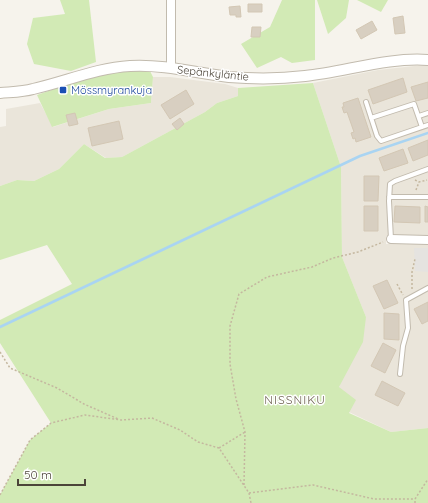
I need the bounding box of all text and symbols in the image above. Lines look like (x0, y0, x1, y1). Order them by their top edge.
street label: Sepänkyläntie (176, 62, 250, 84)
place label: Mössmyrankuja (71, 83, 152, 97)
marker: Mössmyrankuja (58, 85, 68, 95)
district label: NISSNIKU (264, 392, 326, 407)
scale bar (18, 461, 85, 487)
text: 50 m (24, 467, 52, 482)

